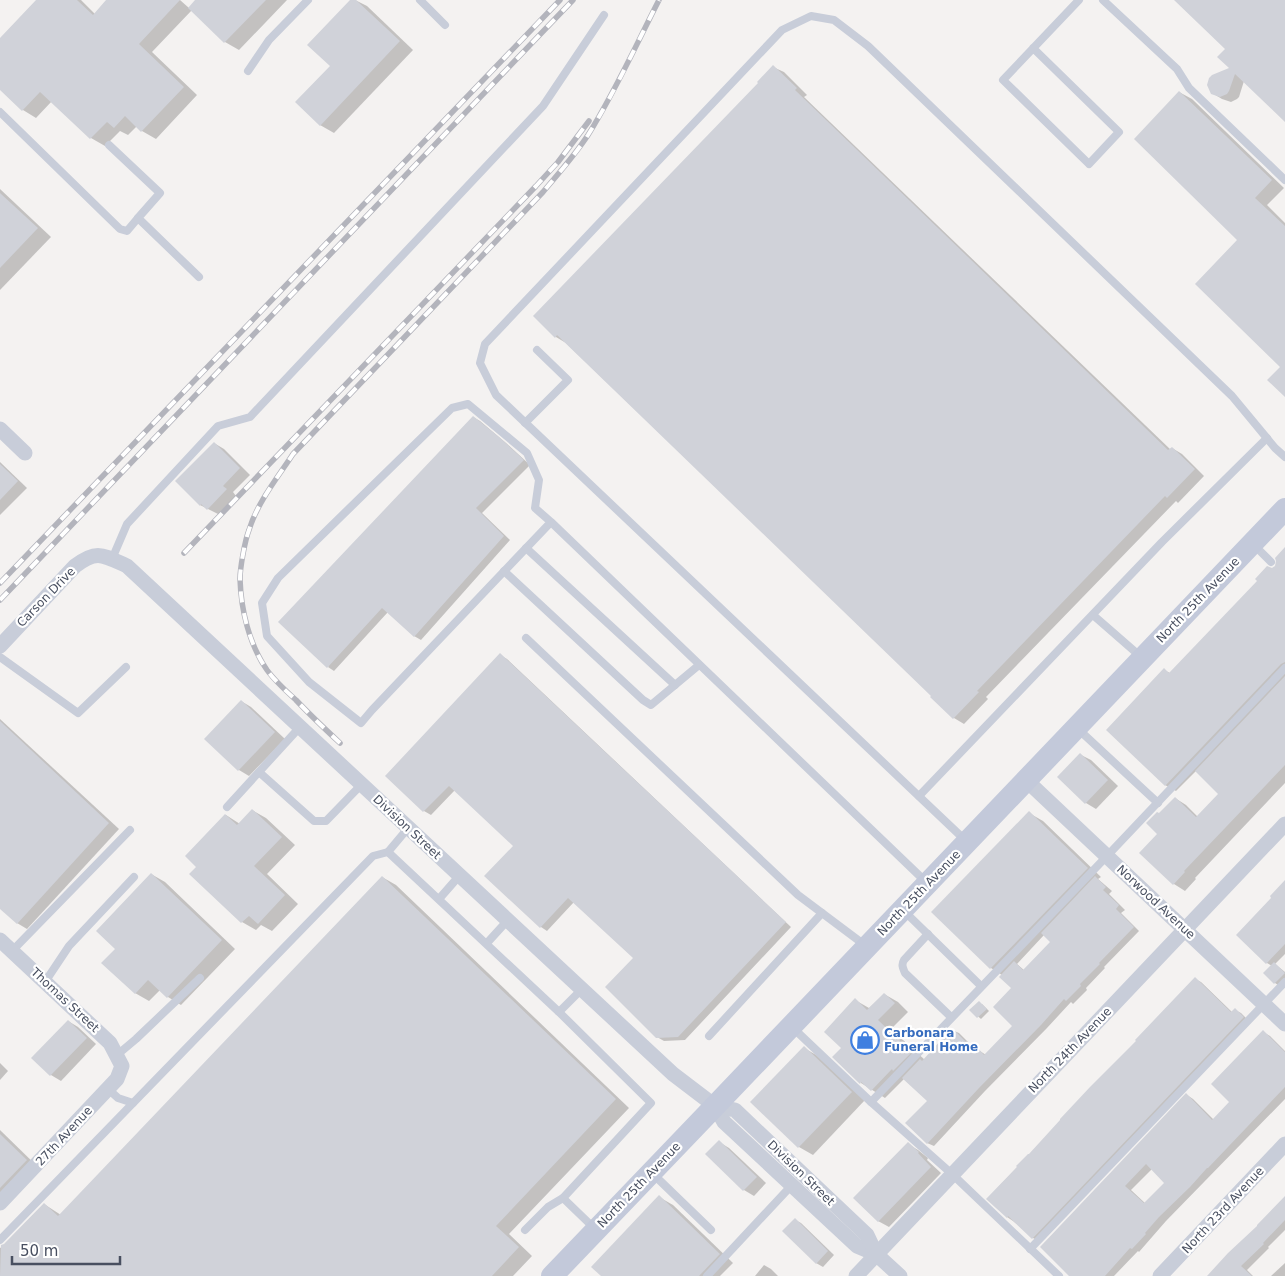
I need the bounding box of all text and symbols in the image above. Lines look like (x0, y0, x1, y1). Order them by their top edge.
street label: North 25th Avenue (1154, 554, 1242, 646)
street label: Carson Drive (14, 564, 78, 630)
street label: Division Street (370, 792, 444, 862)
street label: North 25th Avenue (875, 847, 963, 939)
street label: Norwood Avenue (1114, 862, 1198, 942)
street label: Thomas Street (27, 964, 102, 1035)
street label: North 24th Avenue (1026, 1004, 1114, 1096)
shop icon: Carbonara Funeral Home (850, 1025, 880, 1055)
place label: Carbonara Funeral Home (884, 1026, 978, 1054)
street label: 27th Avenue (33, 1103, 95, 1169)
street label: Division Street (765, 1137, 838, 1209)
street label: North 25th Avenue (595, 1139, 683, 1231)
street label: North 23rd Avenue (1179, 1164, 1267, 1256)
scale bar (12, 1234, 120, 1266)
text: 50 m (20, 1242, 58, 1260)

